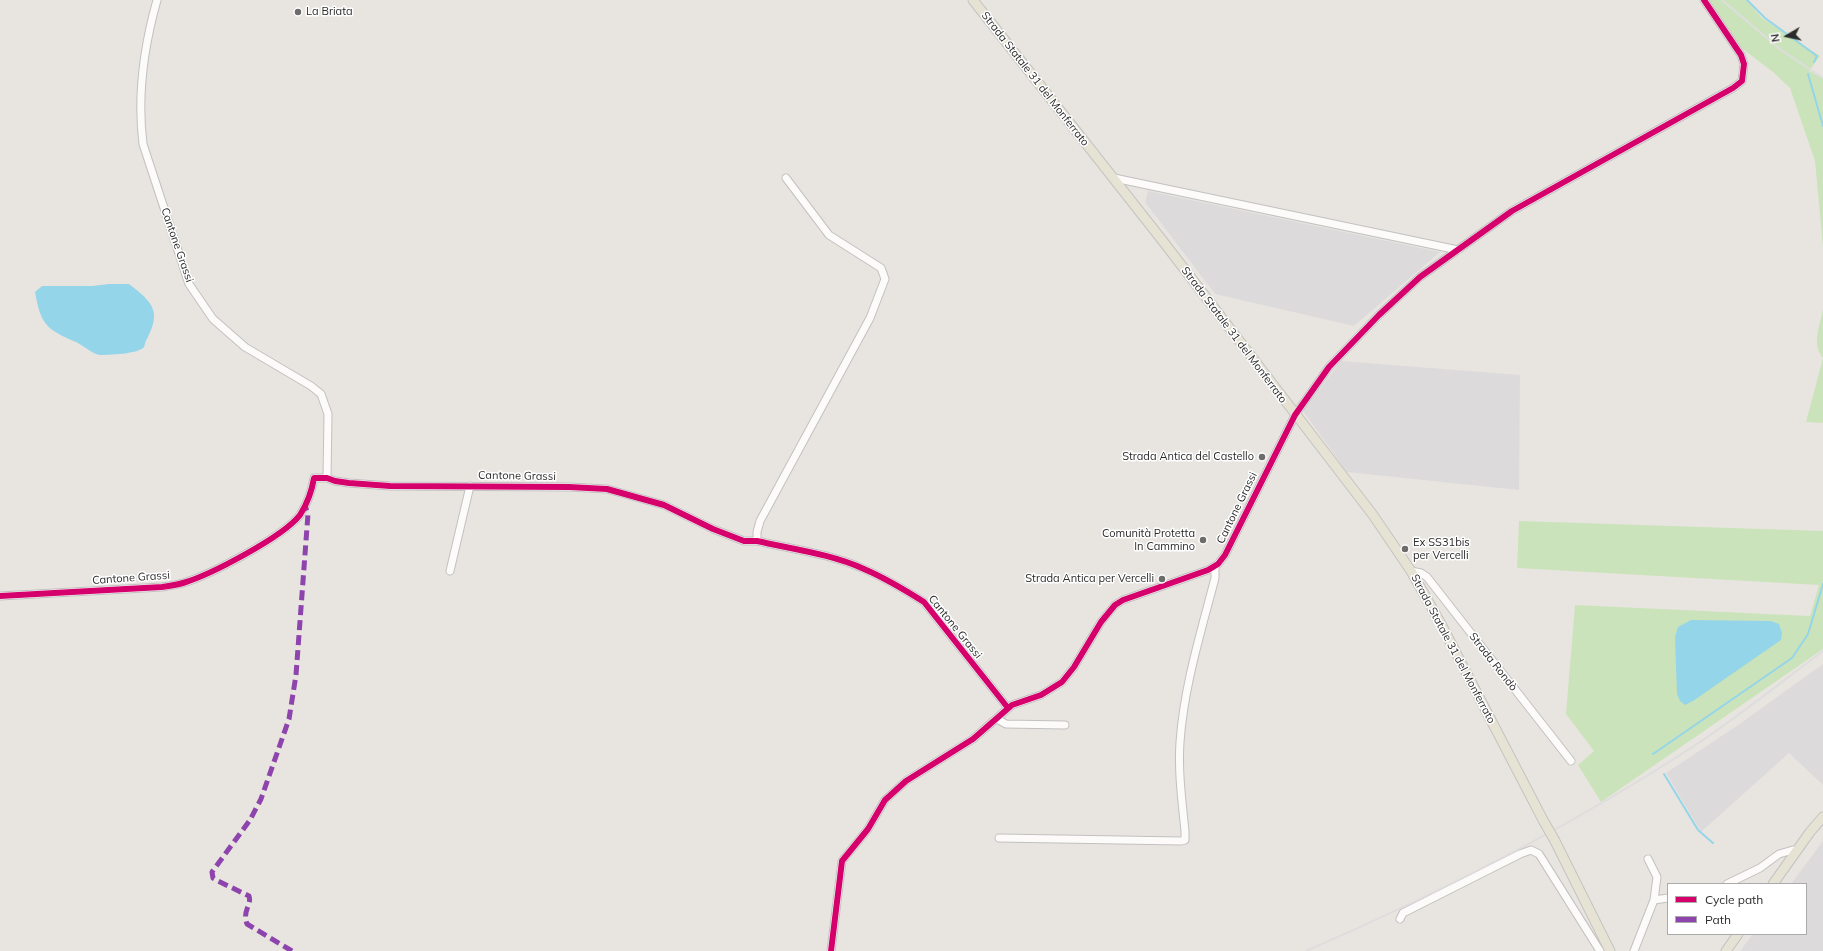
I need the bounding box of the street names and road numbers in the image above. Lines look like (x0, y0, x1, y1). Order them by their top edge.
street label: Strada Statale 31 del Monferrato (978, 9, 1092, 149)
street label: Cantone Grassi (158, 206, 196, 284)
street label: Strada Statale 31 del Monferrato (1178, 264, 1290, 406)
street label: Cantone Grassi (478, 469, 556, 483)
street label: Cantone Grassi (1214, 470, 1260, 546)
street label: Cantone Grassi (92, 569, 170, 587)
street label: Strada Statale 31 del Monferrato (1408, 572, 1498, 726)
street label: Cantone Grassi (925, 593, 985, 661)
street label: Strada Rondò (1466, 630, 1520, 694)

